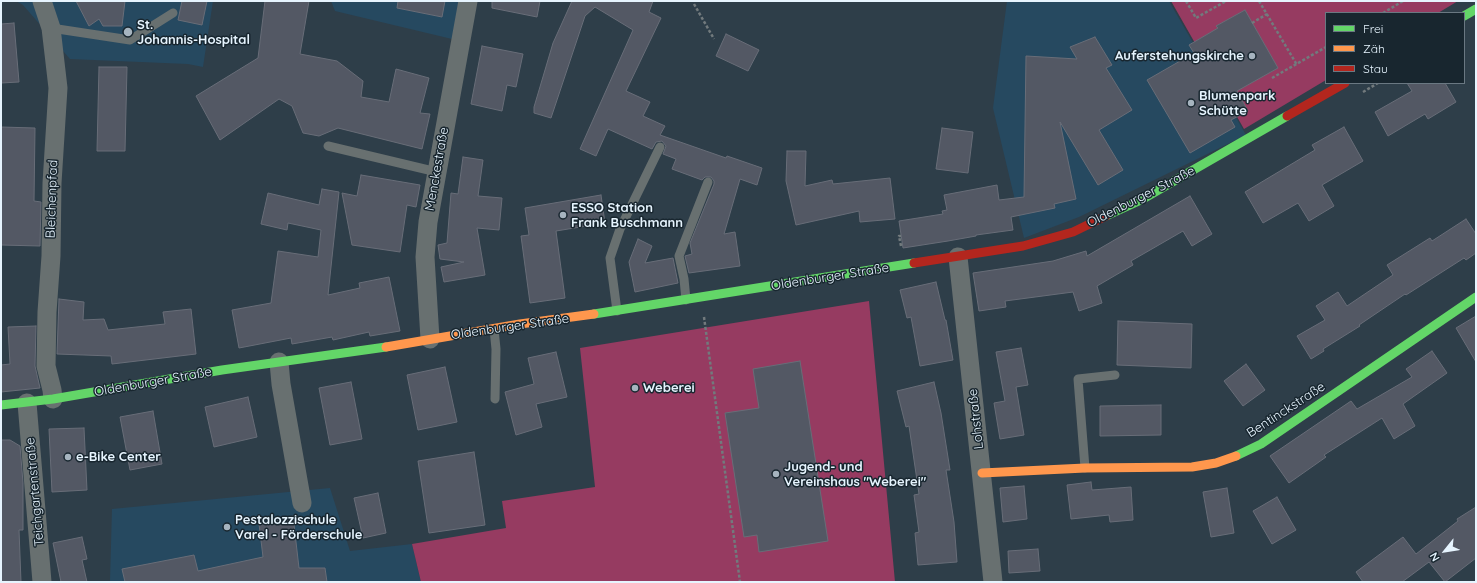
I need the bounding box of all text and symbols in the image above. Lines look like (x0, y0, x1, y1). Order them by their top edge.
legend (1325, 12, 1465, 84)
place label: St. Johannis-Hospital (137, 17, 250, 48)
text: Frei (1363, 21, 1383, 36)
marker: St. Johannis-Hospital (122, 26, 134, 38)
text: Zäh (1363, 41, 1385, 56)
place label: Auferstehungskirche (1115, 48, 1244, 64)
marker: Auferstehungskirche (1247, 51, 1257, 61)
text: Stau (1363, 61, 1388, 76)
place label: Blumenpark Schütte (1199, 88, 1275, 119)
marker: Blumenpark Schütte (1186, 98, 1196, 108)
street label: Menckestraße (422, 126, 452, 212)
street label: Bleichenpfad (43, 159, 61, 239)
street label: Oldenburger Straße (1084, 163, 1198, 231)
place label: ESSO Station Frank Buschmann (571, 200, 683, 231)
marker: ESSO Station Frank Buschmann (558, 210, 568, 220)
street label: Oldenburger Straße (770, 260, 890, 294)
street label: Oldenburger Straße (450, 311, 570, 343)
street label: Oldenburger Straße (93, 364, 213, 400)
street label: Bentinckstraße (1244, 379, 1328, 441)
place label: Weberei (643, 380, 695, 396)
marker: Weberei (630, 383, 640, 393)
street label: Lohstraße (965, 388, 987, 450)
street label: Teichgartenstraße (22, 437, 48, 547)
place label: e-Bike Center (76, 449, 161, 465)
marker: e-Bike Center (63, 452, 73, 462)
place label: Jugend- und Vereinshaus "Weberei" (784, 459, 926, 490)
marker: Jugend- und Vereinshaus "Weberei" (771, 469, 781, 479)
place label: Pestalozzischule Varel - Förderschule (235, 512, 362, 543)
marker: Pestalozzischule Varel - Förderschule (222, 522, 232, 532)
north arrow (1425, 531, 1465, 571)
text: N (1427, 550, 1443, 564)

